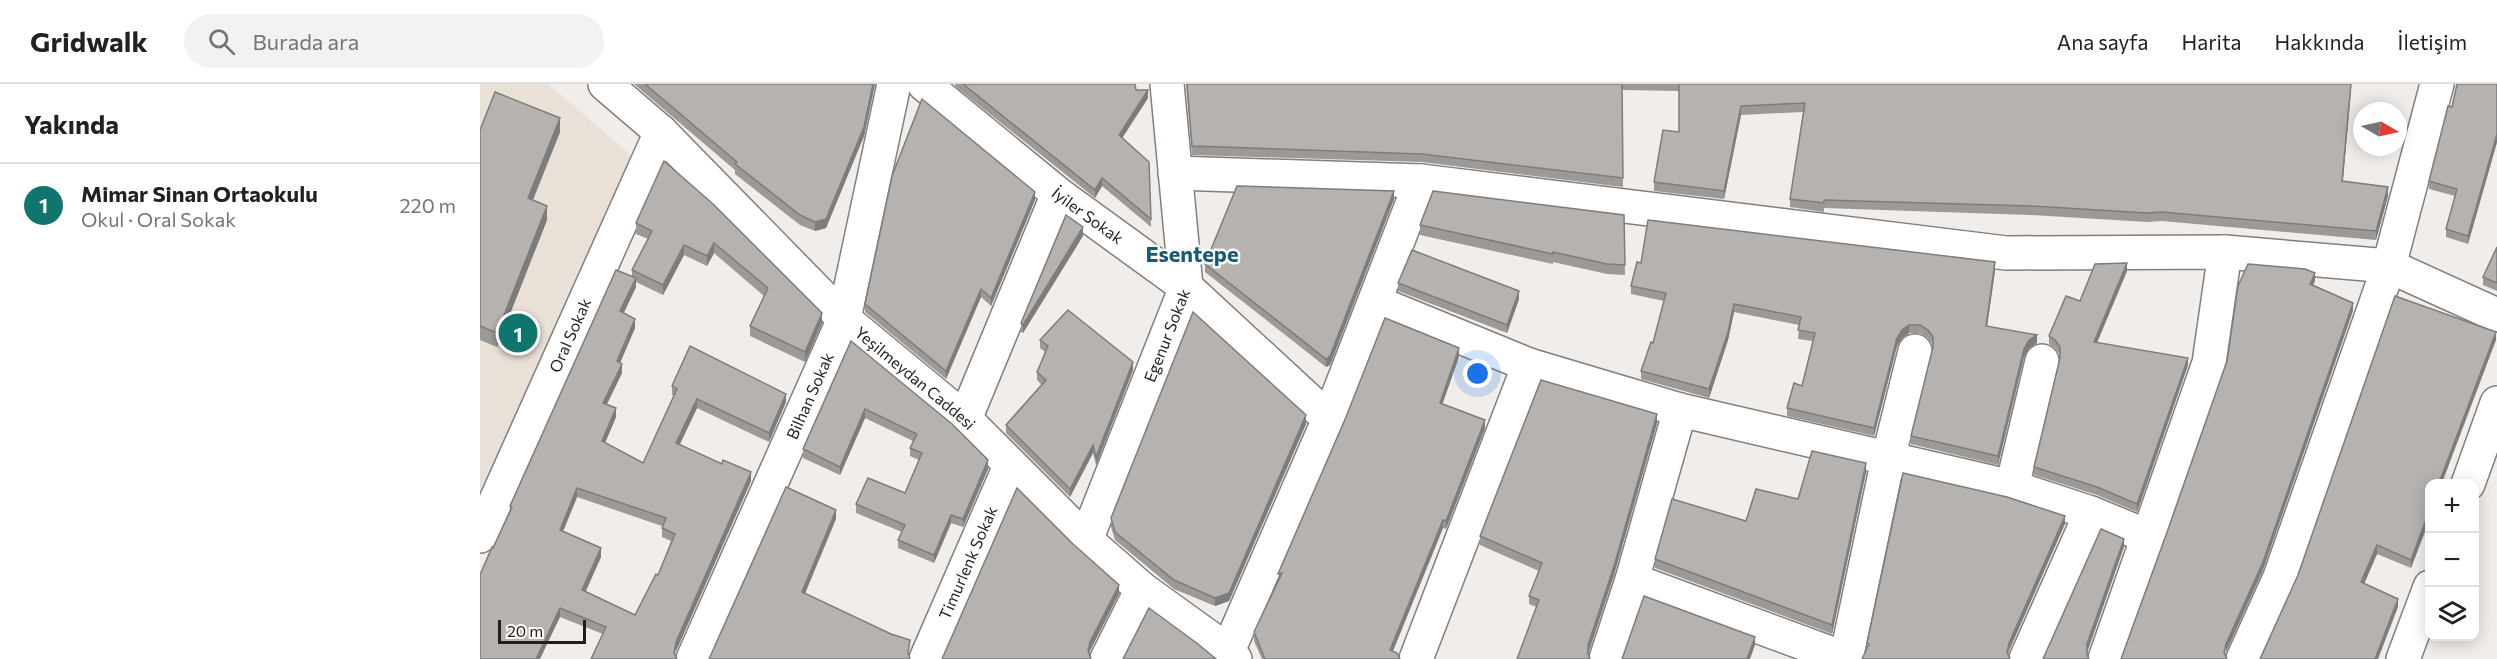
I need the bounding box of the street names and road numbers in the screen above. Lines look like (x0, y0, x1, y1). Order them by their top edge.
street label: İyiler Sokak (1048, 183, 1128, 248)
street label: Egenur Sokak (1139, 286, 1194, 385)
street label: Oral Sokak (545, 295, 595, 375)
street label: Yeşilmeydan Caddesi (852, 322, 980, 433)
street label: Bilhan Sokak (782, 349, 837, 442)
street label: Timurlenk Sokak (934, 503, 1001, 622)

